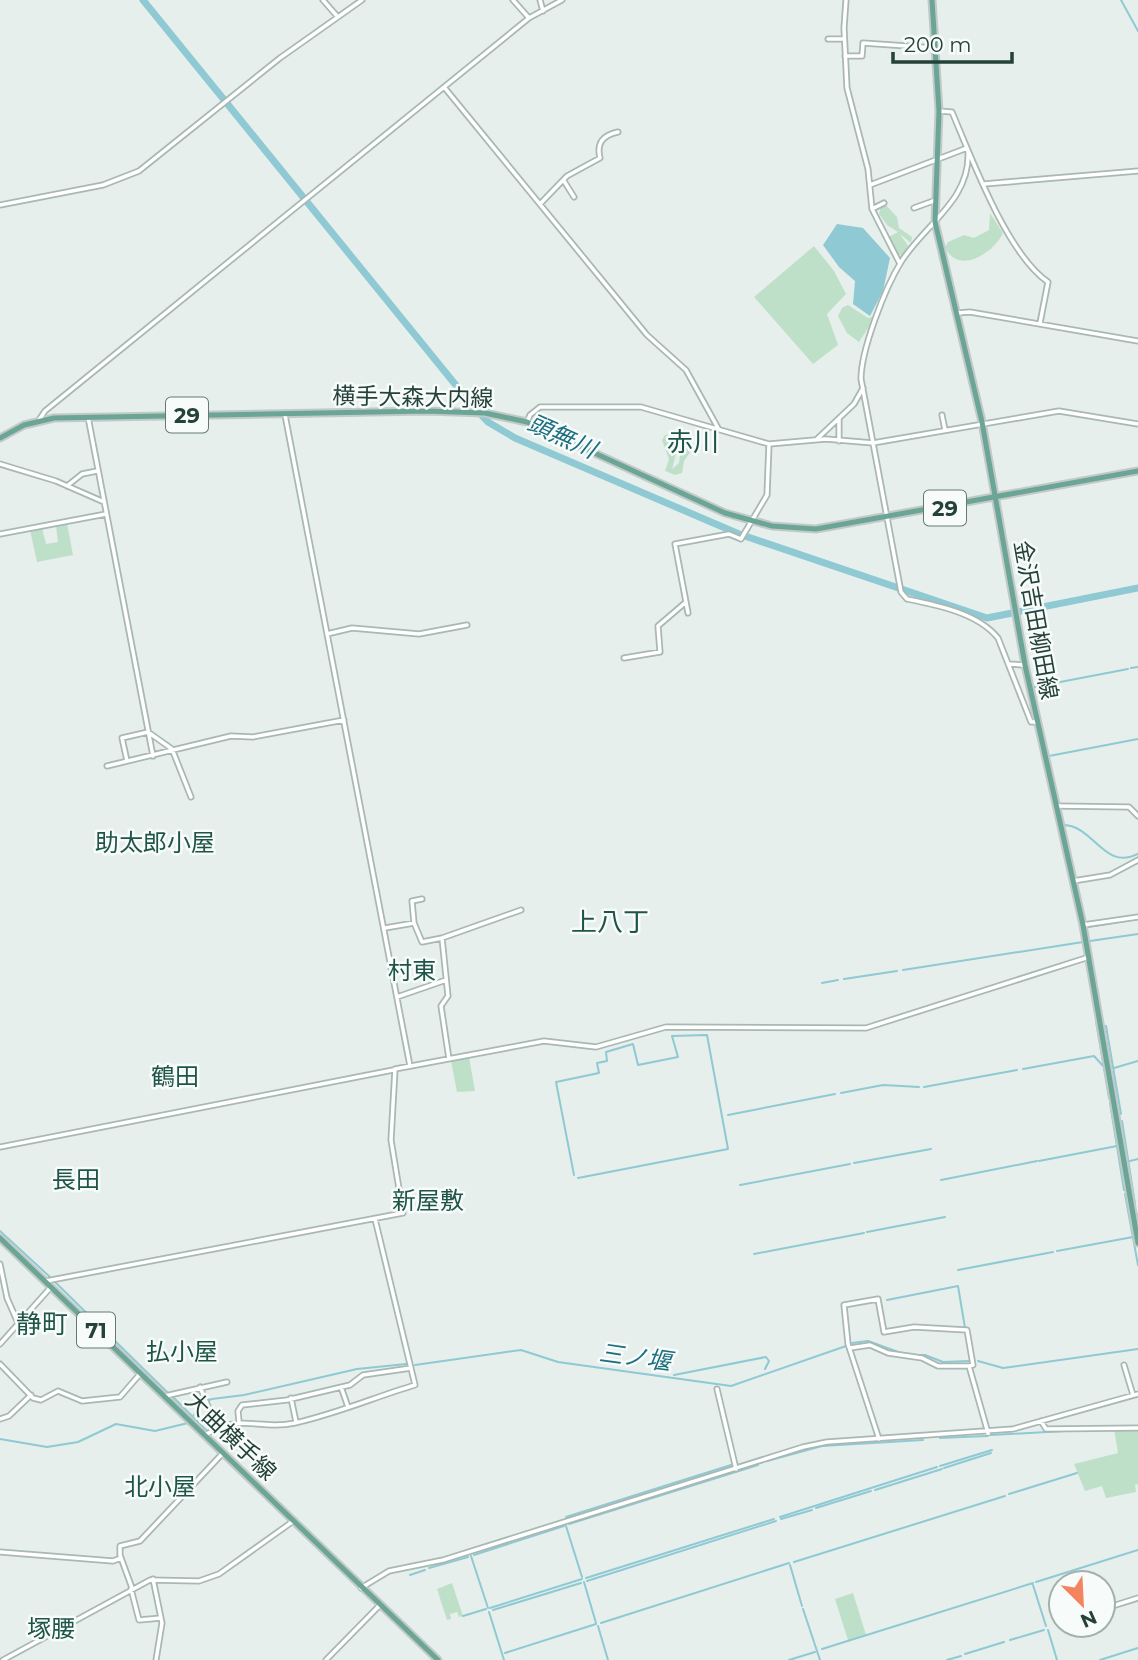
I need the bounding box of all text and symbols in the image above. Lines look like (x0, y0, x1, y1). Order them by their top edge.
scale bar (893, 21, 1012, 65)
text: 200 m (904, 32, 971, 57)
street label: 横手大森大内線 (332, 382, 494, 412)
road number: 29 (166, 398, 208, 432)
water label: 頭無川 (523, 408, 604, 465)
district label: 赤川 (667, 426, 719, 458)
road number: 29 (924, 490, 966, 526)
street label: 金沢吉田柳田線 (1008, 538, 1064, 702)
district label: 助太郎小屋 (95, 828, 215, 857)
district label: 上八丁 (571, 906, 649, 938)
district label: 村東 (388, 956, 436, 985)
district label: 鶴田 (151, 1062, 199, 1091)
district label: 長田 (52, 1165, 100, 1194)
district label: 新屋敷 (392, 1186, 464, 1215)
district label: 静町 (16, 1308, 68, 1340)
road number: 71 (77, 1312, 115, 1348)
district label: 払小屋 (146, 1337, 218, 1366)
water label: 三ノ堰 (597, 1338, 677, 1377)
street label: 大曲横手線 (180, 1386, 282, 1486)
district label: 北小屋 (124, 1472, 196, 1501)
north arrow (1047, 1569, 1117, 1639)
text: N (1077, 1605, 1100, 1633)
district label: 塚腰 (27, 1614, 75, 1643)

